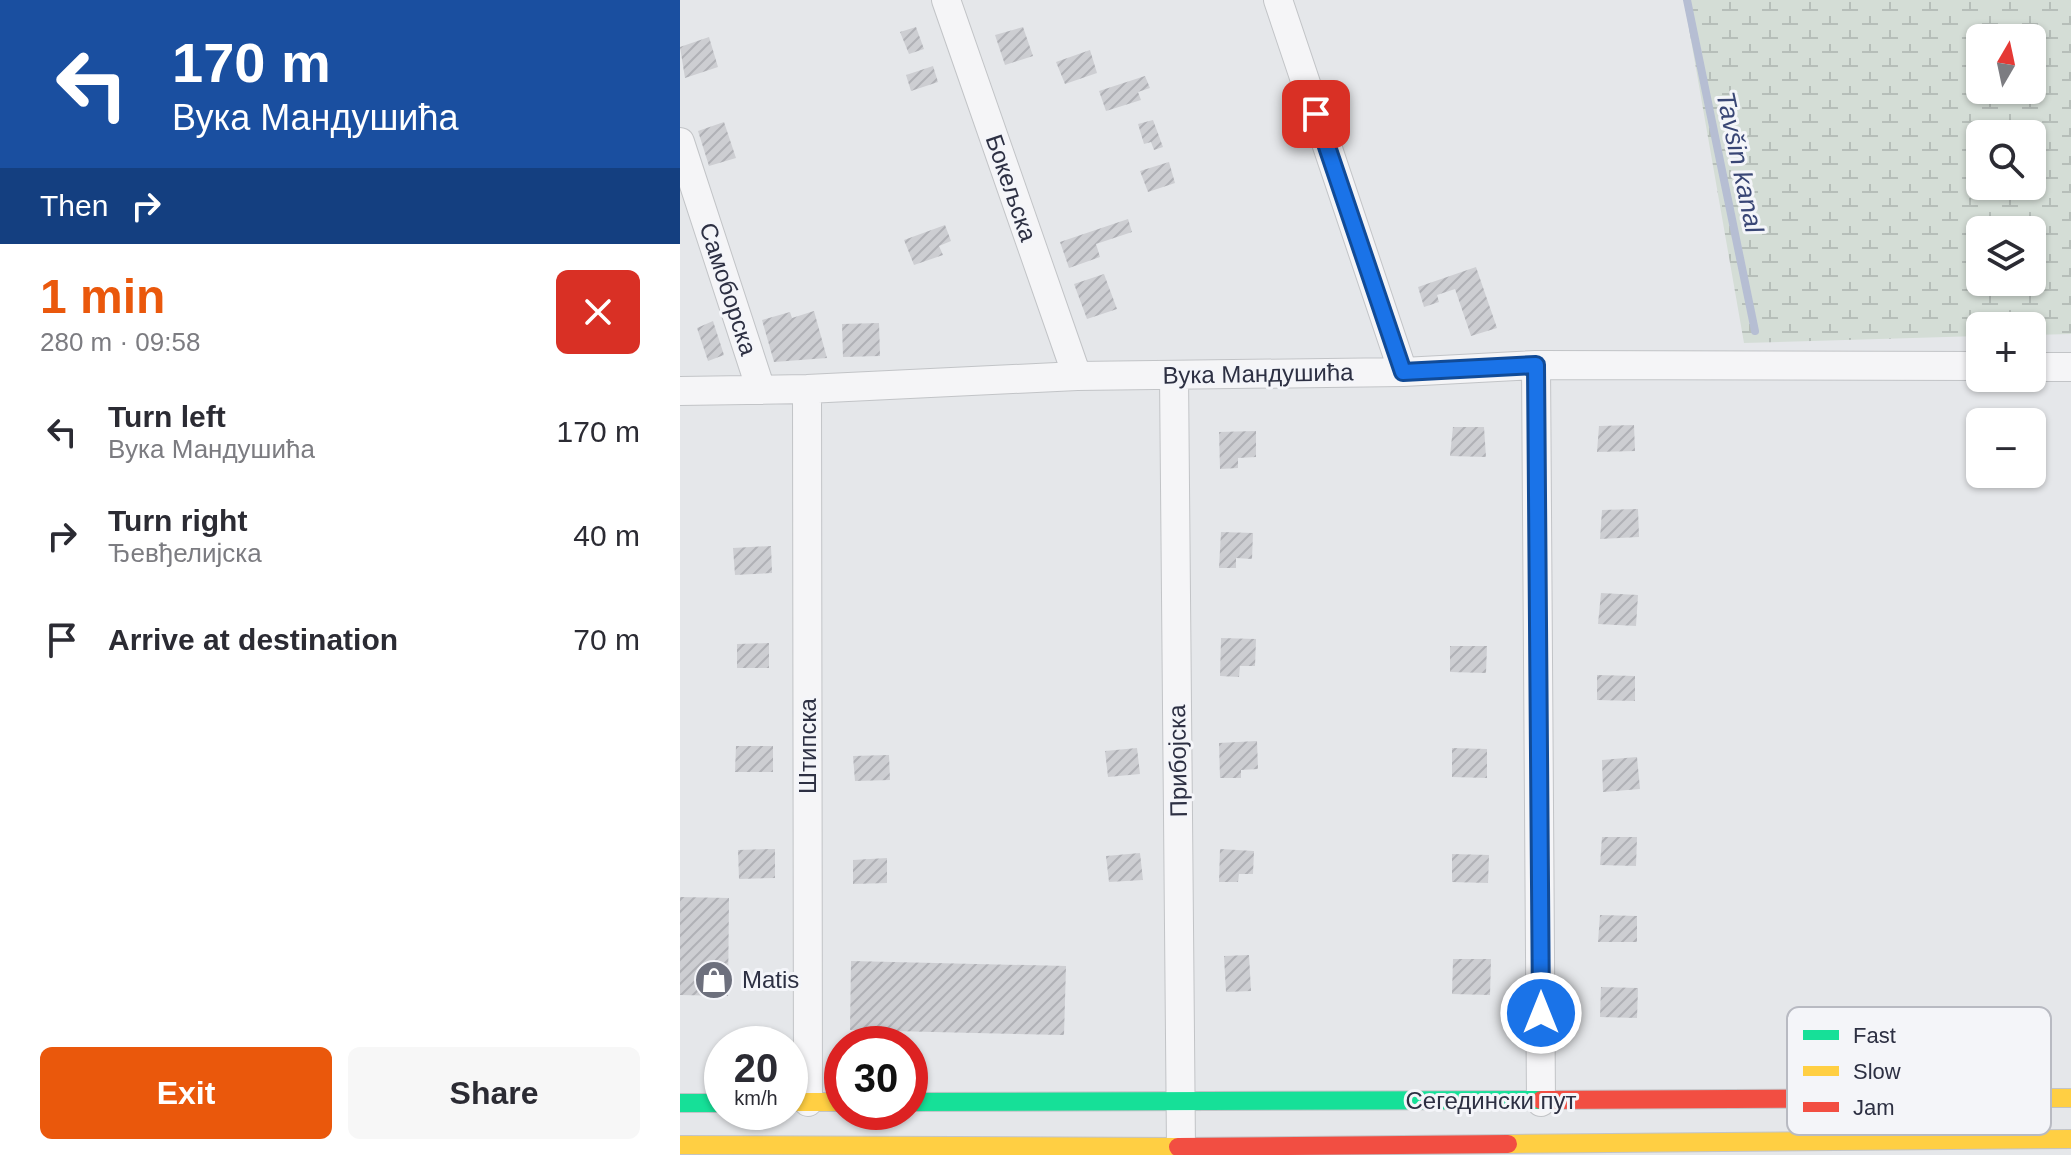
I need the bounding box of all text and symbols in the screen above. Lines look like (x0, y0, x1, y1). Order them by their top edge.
north arrow (1966, 24, 2046, 104)
map controls (1966, 24, 2046, 488)
text: 170 m (172, 31, 331, 94)
icon: left (40, 32, 144, 136)
pin (1282, 80, 1350, 148)
water label: Tavšin kanal (1710, 89, 1770, 237)
icon: arrive (1294, 92, 1338, 136)
text: Вука Мандушића (172, 97, 459, 138)
button: search (1966, 120, 2046, 200)
street label: Бокељска (981, 131, 1043, 245)
icon: right (124, 184, 168, 228)
text: Then (40, 189, 108, 222)
button: layers (1966, 216, 2046, 296)
street label: Самоборска (694, 219, 763, 359)
text: 1 min (40, 270, 165, 323)
button: close (556, 270, 640, 354)
button: + (1966, 312, 2046, 392)
text: 280 m · 09:58 (40, 327, 200, 357)
street label: Вука Мандушића (1162, 358, 1354, 389)
text: Turn left (108, 400, 226, 433)
button: − (1966, 408, 2046, 488)
icon: left (40, 410, 84, 454)
text: 170 m (557, 415, 640, 448)
text: Вука Мандушића (108, 434, 315, 464)
text: Turn right (108, 504, 247, 537)
icon: right (40, 514, 84, 558)
text: 40 m (573, 519, 640, 552)
text: Ђевђелијска (108, 538, 262, 568)
icon: arrive (40, 618, 84, 662)
text: Arrive at destination (108, 623, 398, 656)
text: 70 m (573, 623, 640, 656)
street label: Штипска (794, 697, 821, 794)
street label: Прибојска (1163, 704, 1192, 818)
shop icon: Matis (693, 959, 735, 1001)
place label: Matis (742, 966, 799, 993)
position arrow (1499, 971, 1583, 1055)
legend (1787, 1007, 2051, 1135)
text: Fast (1853, 1023, 1896, 1048)
speed limit sign: 30 (824, 1026, 928, 1130)
text: 20 (734, 1046, 778, 1090)
button: Exit (40, 1047, 332, 1139)
button: Share (348, 1047, 640, 1139)
text: Slow (1853, 1059, 1901, 1084)
text: km/h (734, 1087, 778, 1109)
street label: Сегедински пут (1406, 1087, 1576, 1114)
text: Jam (1853, 1095, 1895, 1120)

